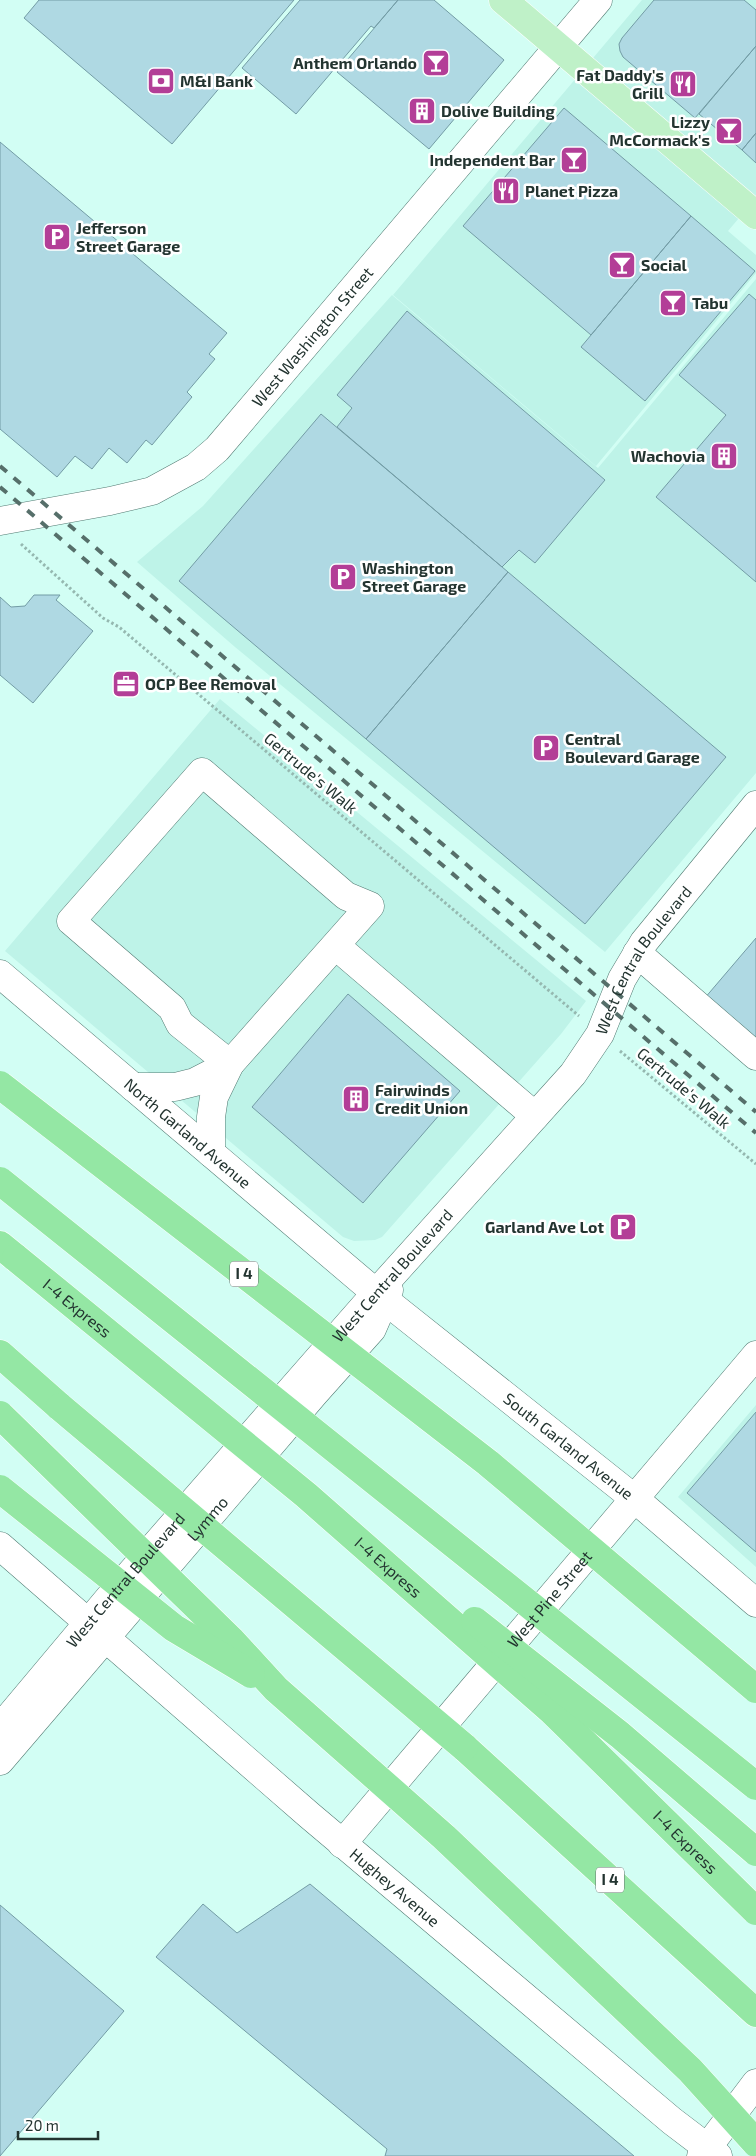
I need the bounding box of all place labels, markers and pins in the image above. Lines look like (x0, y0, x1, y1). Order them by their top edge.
bar icon: Anthem Orlando (421, 48, 451, 78)
place label: Anthem Orlando (293, 53, 417, 72)
place label: Fat Daddy's Grill (576, 65, 665, 102)
bank icon: M&I Bank (146, 66, 176, 96)
restaurant icon: Fat Daddy's Grill (668, 69, 698, 99)
place label: M&I Bank (180, 71, 253, 90)
building icon: Dolive Building (407, 96, 437, 126)
place label: Dolive Building (441, 101, 555, 120)
place label: Lizzy McCormack's (609, 112, 710, 149)
bar icon: Lizzy McCormack's (714, 116, 744, 146)
bar icon: Independent Bar (559, 145, 589, 175)
place label: Independent Bar (429, 150, 555, 169)
restaurant icon: Planet Pizza (491, 176, 521, 206)
place label: Planet Pizza (525, 181, 618, 200)
place label: Jefferson Street Garage (76, 218, 180, 255)
parking icon: Jefferson Street Garage (42, 222, 72, 252)
bar icon: Social (607, 250, 637, 280)
place label: Social (641, 255, 687, 274)
bar icon: Tabu (658, 288, 688, 318)
place label: Tabu (692, 293, 728, 312)
building icon: Wachovia (709, 441, 739, 471)
place label: Wachovia (631, 446, 705, 465)
place label: Washington Street Garage (362, 558, 466, 595)
parking icon: Washington Street Garage (328, 562, 358, 592)
office icon: OCP Bee Removal (111, 669, 141, 699)
place label: OCP Bee Removal (145, 674, 277, 693)
place label: Central Boulevard Garage (565, 729, 700, 766)
parking icon: Central Boulevard Garage (531, 733, 561, 763)
place label: Fairwinds Credit Union (375, 1080, 468, 1117)
building icon: Fairwinds Credit Union (341, 1084, 371, 1114)
parking icon: Garland Ave Lot (608, 1212, 638, 1242)
place label: Garland Ave Lot (485, 1217, 604, 1236)

